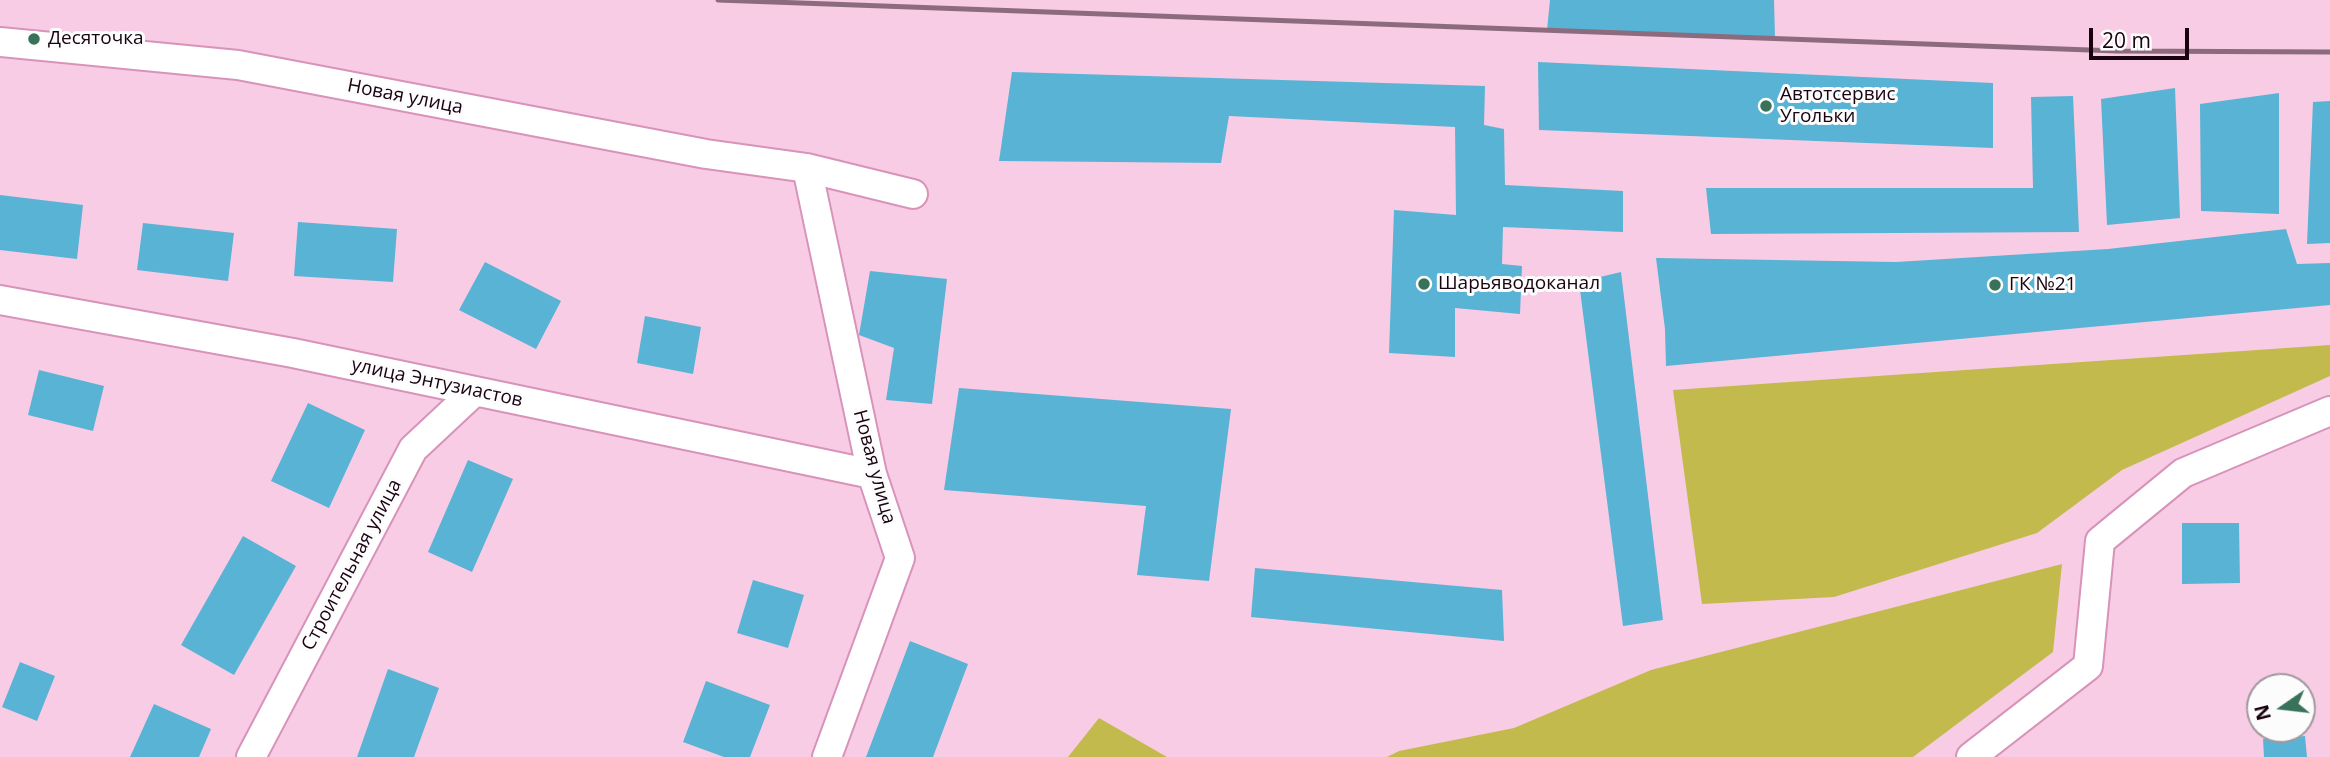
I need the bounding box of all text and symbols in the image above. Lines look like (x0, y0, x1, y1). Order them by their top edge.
scale bar (2092, 14, 2192, 58)
text: 20 m (2102, 26, 2151, 54)
place label: Десяточка (48, 28, 144, 50)
marker: Десяточка (26, 31, 42, 47)
street label: Новая улица (345, 75, 465, 119)
place label: Автотсервис Угольки (1780, 84, 1896, 128)
marker: Автотсервис Угольки (1758, 98, 1774, 114)
place label: Шарьяводоканал (1438, 273, 1600, 295)
place label: ГК №21 (2009, 274, 2076, 296)
marker: Шарьяводоканал (1416, 276, 1432, 292)
marker: ГК №21 (1987, 277, 2003, 293)
street label: улица Энтузиастов (349, 354, 525, 412)
street label: Новая улица (848, 407, 900, 527)
street label: Строительная улица (297, 475, 407, 655)
north arrow (2246, 673, 2316, 743)
text: N (2248, 702, 2277, 723)

